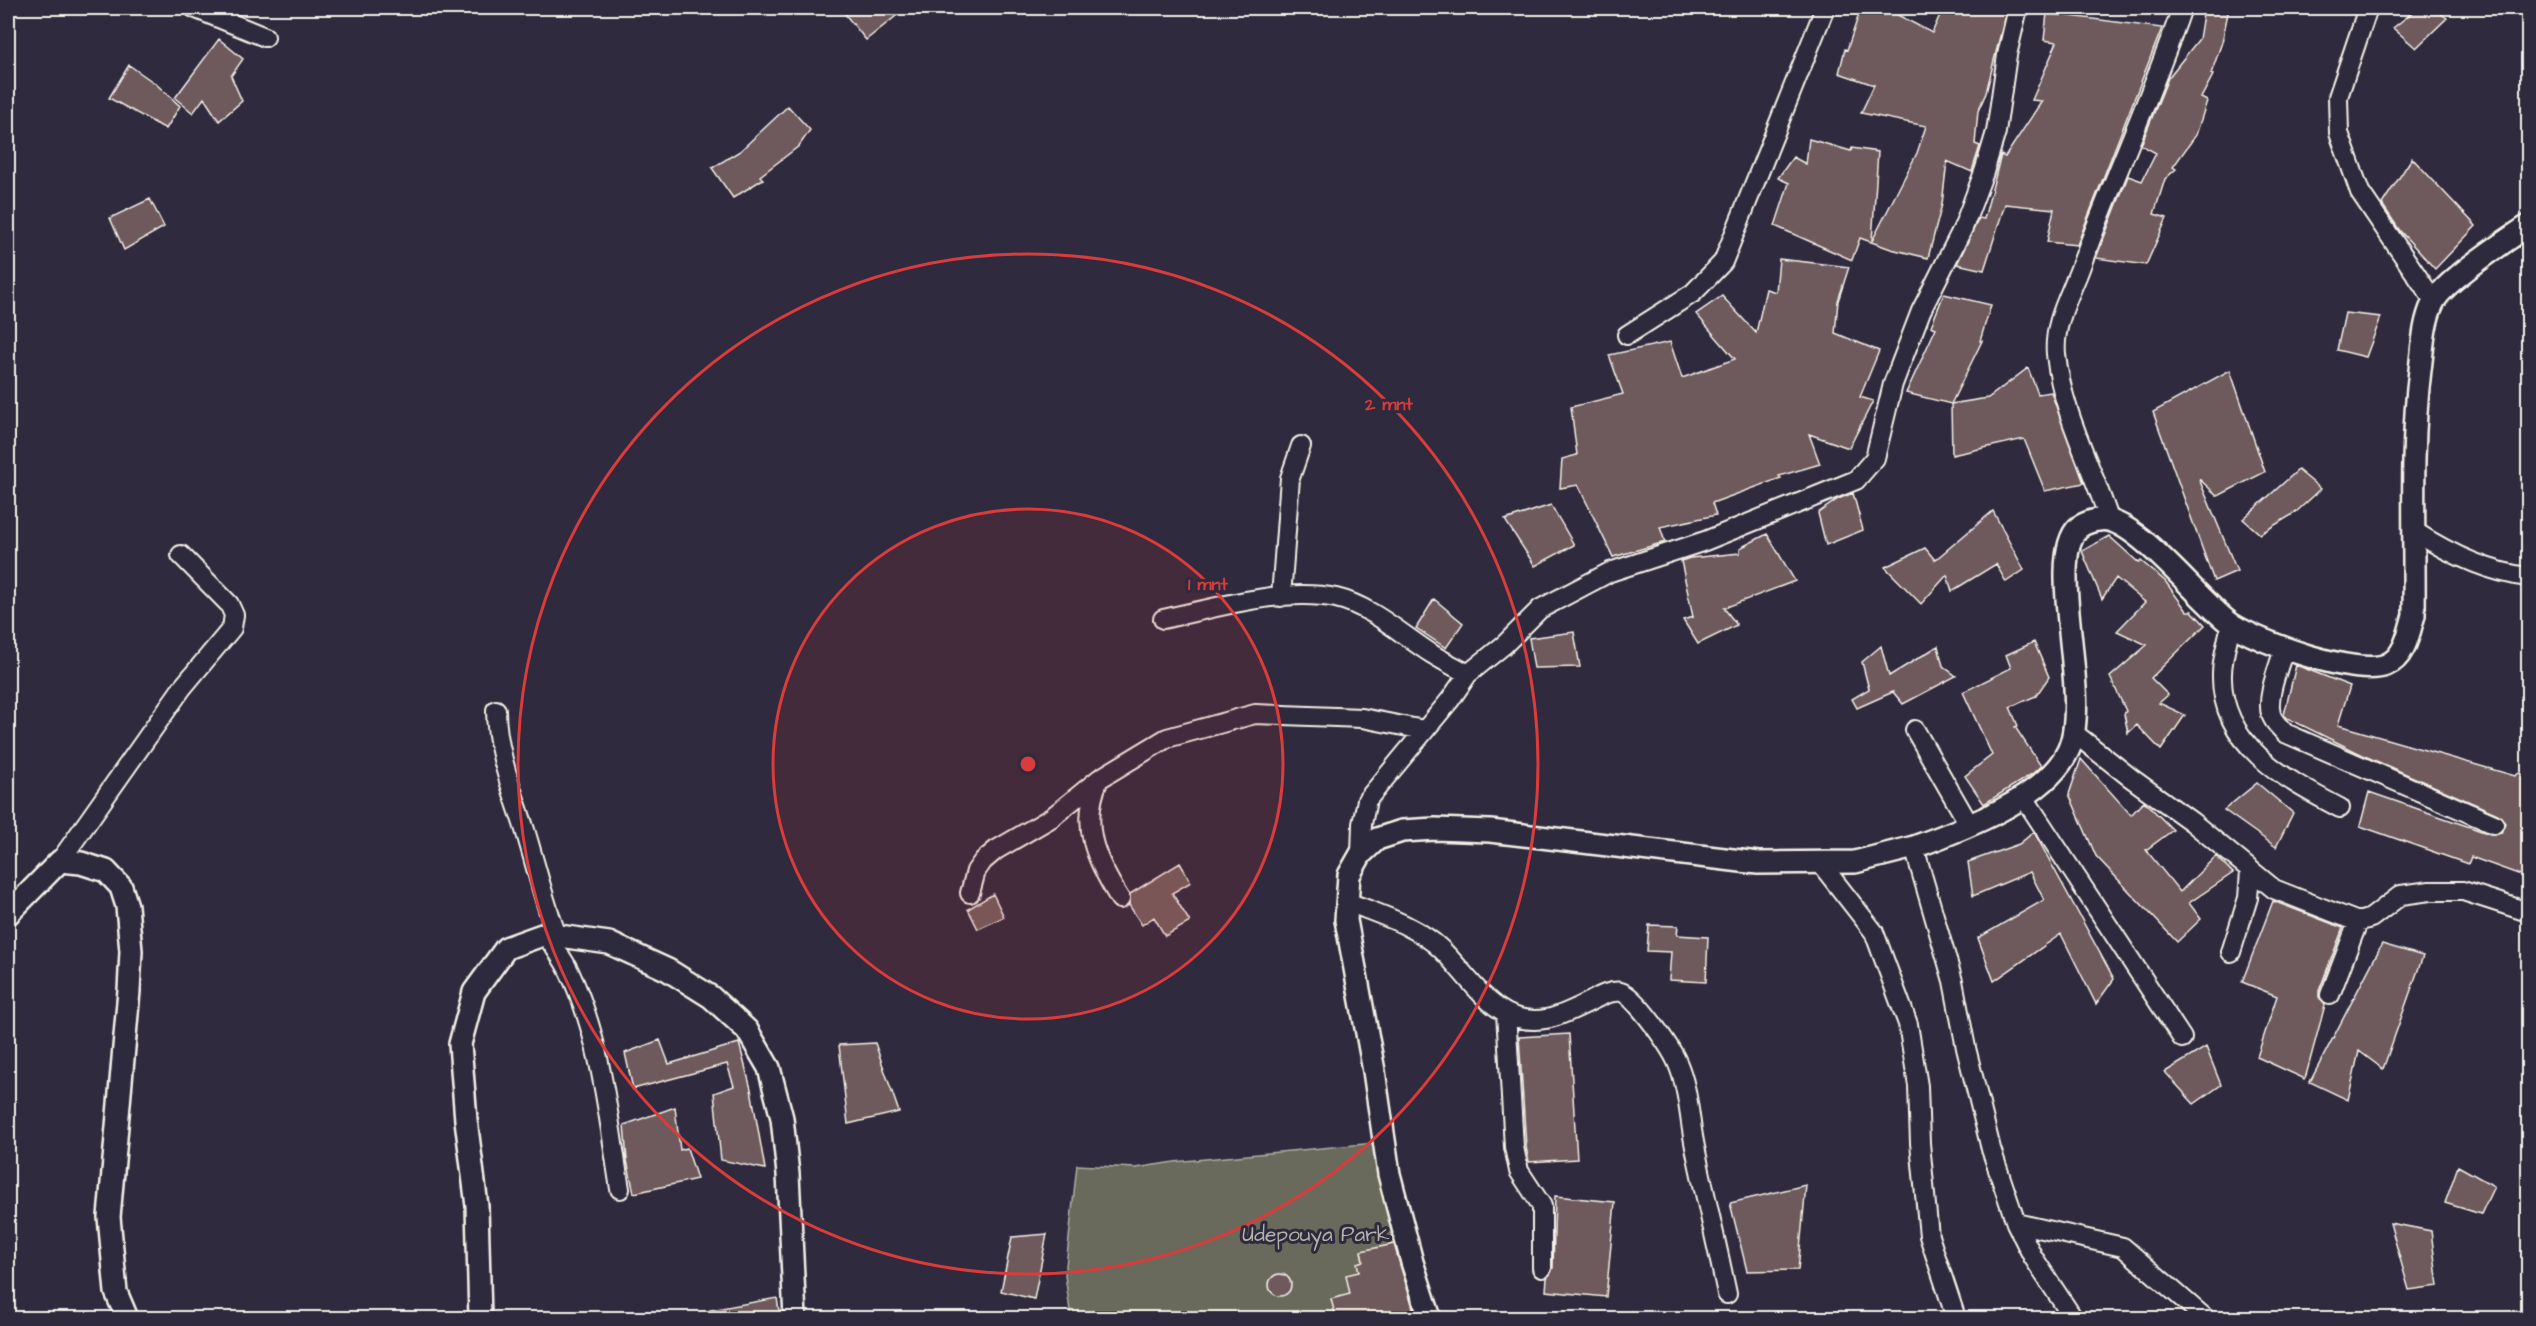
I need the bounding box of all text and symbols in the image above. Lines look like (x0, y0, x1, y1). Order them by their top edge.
text: 2 mnt (1364, 392, 1414, 417)
text: 1 mnt (1188, 572, 1229, 597)
centre of rings (1018, 754, 1038, 774)
park label: Udepouya Park (1242, 1220, 1390, 1251)

